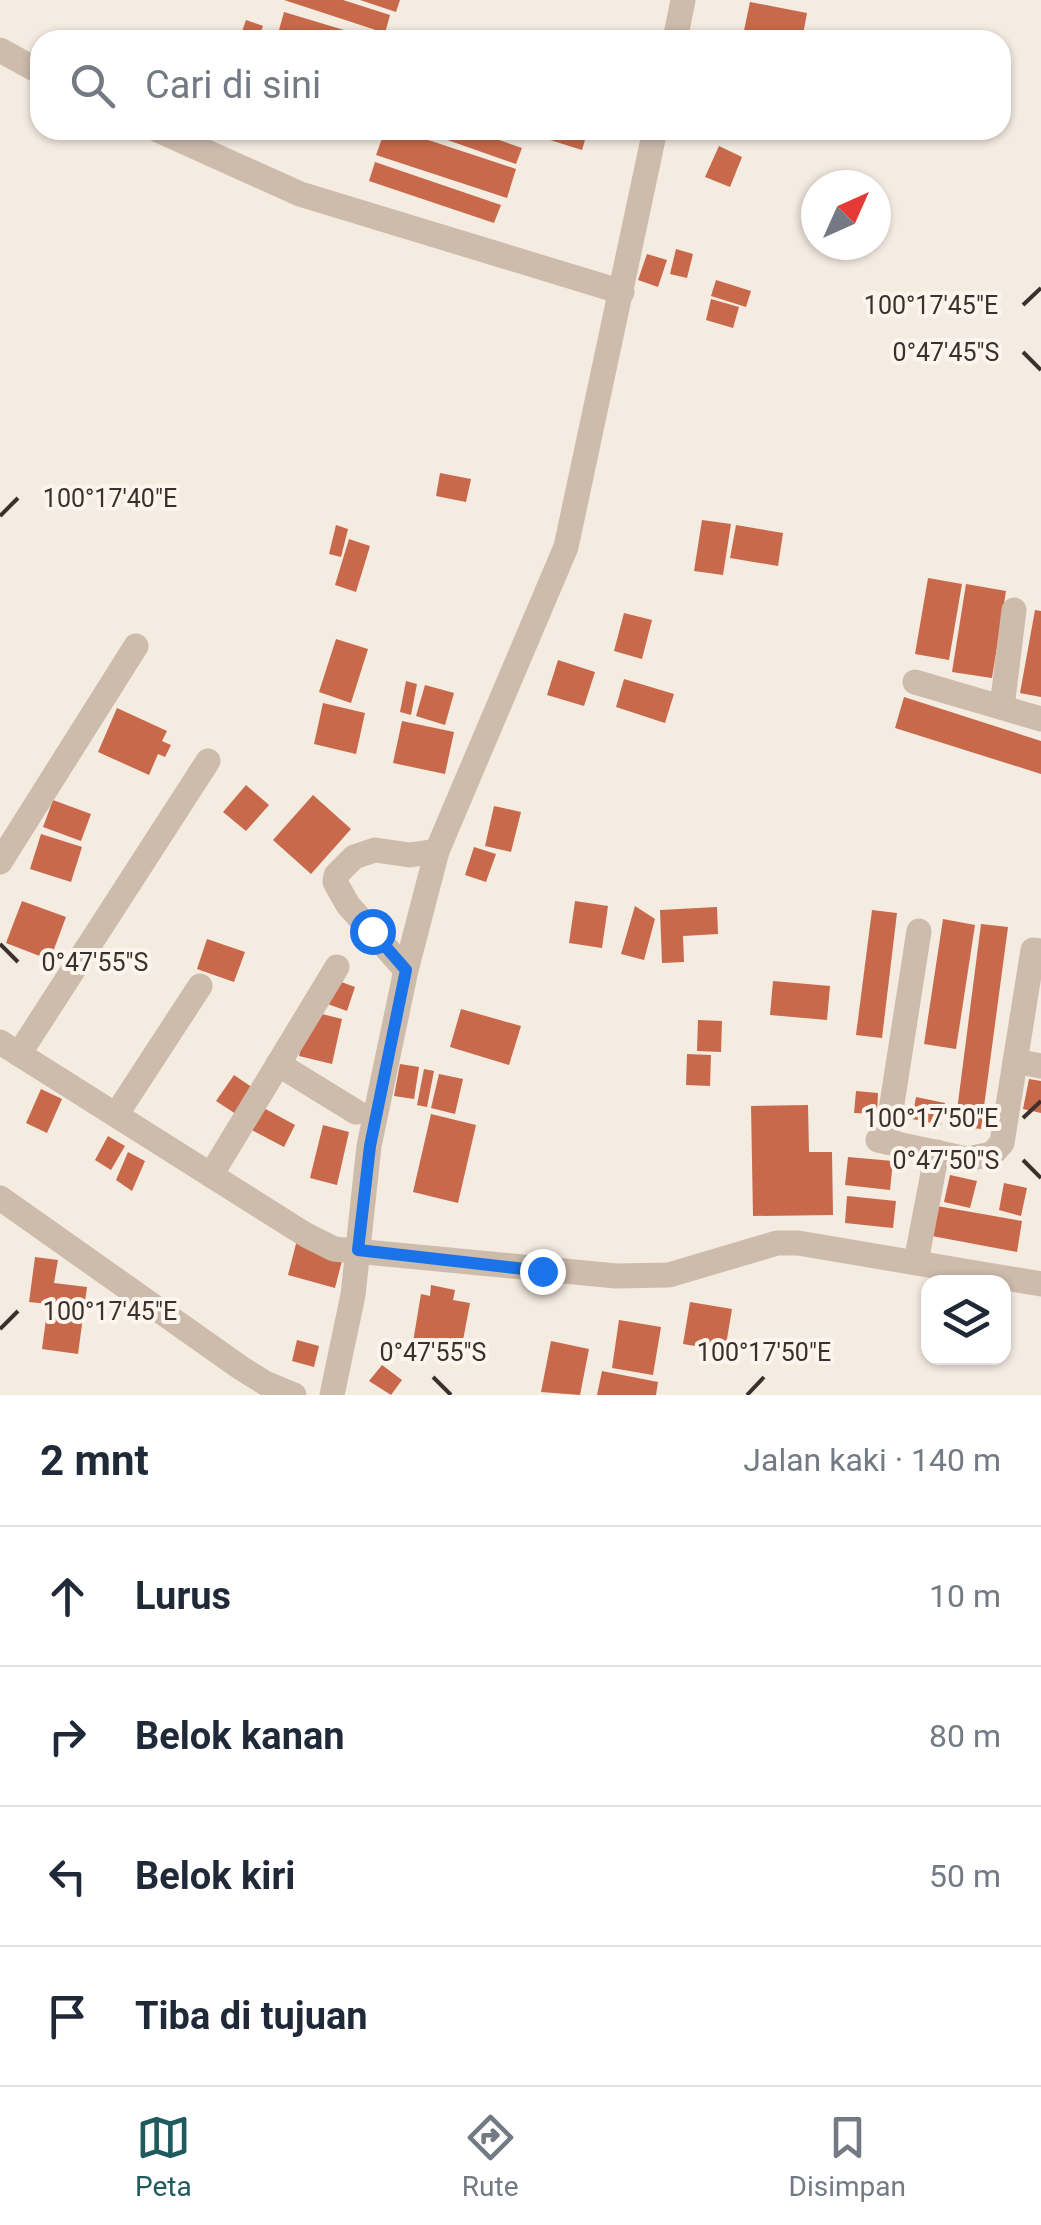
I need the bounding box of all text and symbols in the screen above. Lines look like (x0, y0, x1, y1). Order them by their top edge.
search box (30, 30, 1011, 140)
icon: search (65, 58, 120, 113)
text: Cari di sini (145, 63, 321, 107)
north arrow (801, 170, 891, 260)
text: 100°17'45"E (864, 291, 998, 320)
text: 0°47'45"S (893, 338, 999, 367)
text: 100°17'40"E (43, 484, 177, 513)
route start (350, 909, 396, 955)
text: 0°47'55"S (42, 948, 148, 977)
text: 100°17'50"E (864, 1104, 998, 1133)
text: 0°47'50"S (893, 1146, 999, 1175)
route end (520, 1249, 566, 1295)
map controls (921, 1275, 1011, 1365)
button: layers (921, 1275, 1011, 1365)
text: 100°17'45"E (43, 1297, 177, 1326)
text: 0°47'55"S (380, 1338, 486, 1367)
text: 100°17'50"E (697, 1338, 831, 1367)
text: 2 mnt (40, 1436, 149, 1485)
text: Jalan kaki · 140 m (743, 1441, 1001, 1479)
icon: ahead (40, 1569, 95, 1624)
text: Lurus (135, 1574, 231, 1618)
text: 10 m (929, 1577, 1001, 1615)
icon: right (40, 1709, 95, 1764)
text: Belok kanan (135, 1714, 345, 1758)
text: 80 m (929, 1717, 1001, 1755)
icon: left (40, 1849, 95, 1904)
text: Belok kiri (135, 1854, 295, 1898)
text: 50 m (929, 1857, 1001, 1895)
icon: arrive (40, 1989, 95, 2044)
text: Tiba di tujuan (135, 1994, 368, 2038)
tab: Peta (135, 2110, 192, 2203)
tab: Rute (462, 2110, 519, 2203)
tab: Disimpan (789, 2110, 906, 2203)

